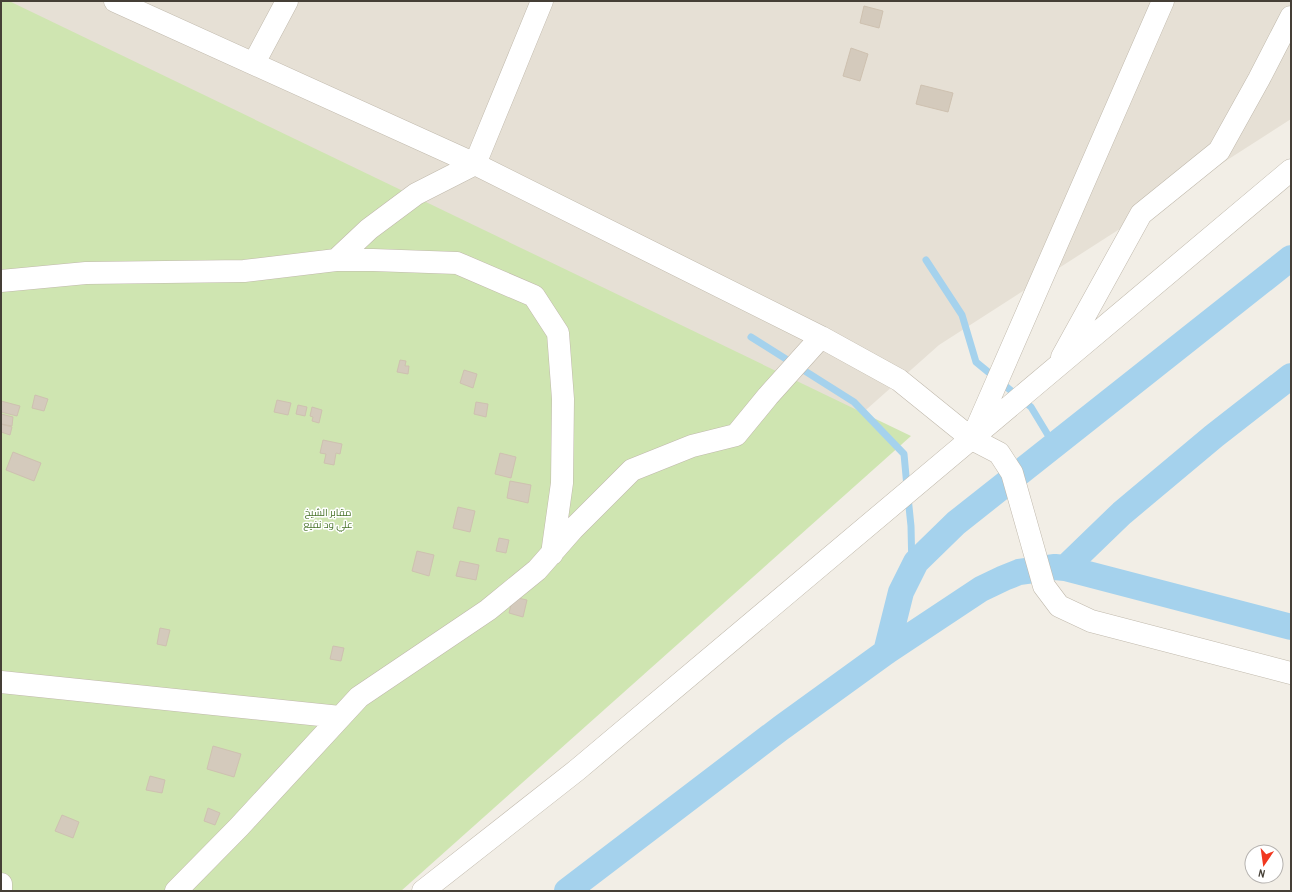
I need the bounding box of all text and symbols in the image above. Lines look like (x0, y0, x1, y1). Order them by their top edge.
park label: مقابر الشيخ علي ود نفيع (303, 506, 353, 532)
north arrow (1244, 844, 1284, 884)
text: N (1257, 866, 1266, 881)

